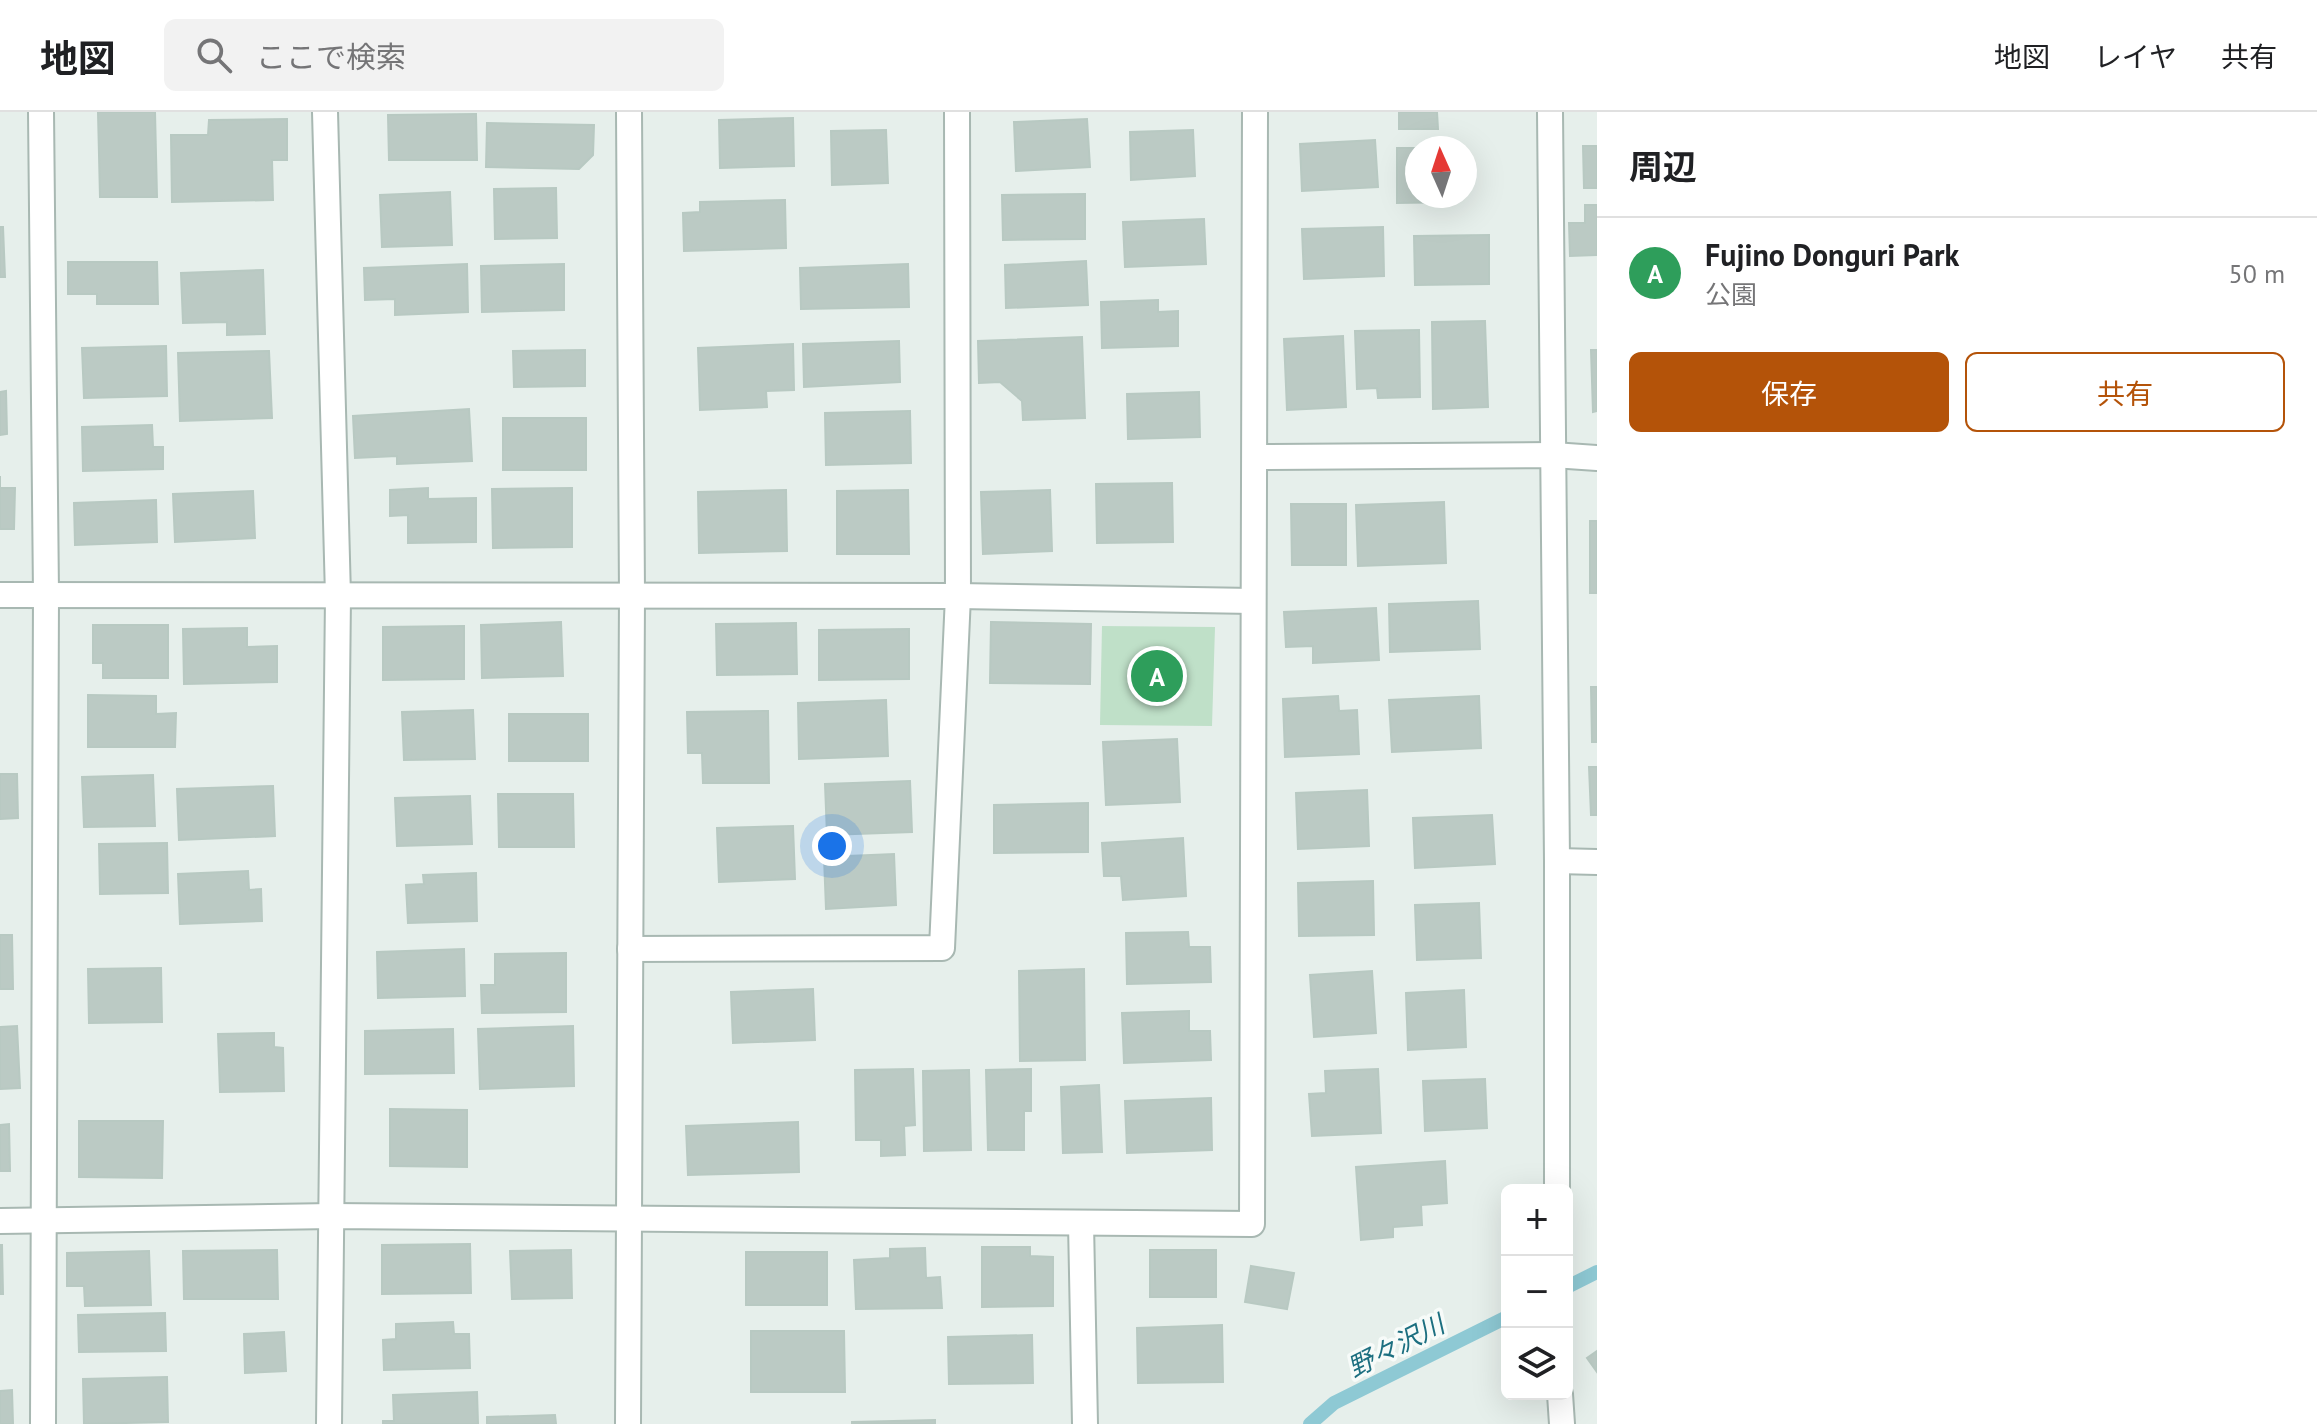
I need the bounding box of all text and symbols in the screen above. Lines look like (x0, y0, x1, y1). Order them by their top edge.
search box (164, 19, 724, 91)
text: 地図 (40, 33, 116, 82)
icon: search (192, 33, 236, 77)
text: ここで検索 (256, 37, 406, 76)
text: 地図 (1994, 38, 2050, 75)
text: レイヤ (2094, 38, 2177, 75)
text: 共有 (2221, 38, 2277, 75)
north arrow (1405, 136, 1477, 208)
text: 周辺 (1629, 144, 1697, 188)
text: Fujino Donguri Park (1705, 235, 1959, 274)
text: A (1647, 257, 1663, 290)
text: 50 m (2229, 257, 2285, 290)
text: 公園 (1705, 278, 1757, 311)
button: 保存 (1629, 352, 1949, 432)
button: 共有 (1965, 352, 2285, 432)
pin: A (1131, 646, 1183, 706)
your location (812, 826, 852, 866)
map controls (1501, 1184, 1573, 1400)
button: + (1501, 1184, 1573, 1256)
button: − (1501, 1256, 1573, 1328)
water label: 野々沢川 (1342, 1306, 1452, 1384)
button: layers (1501, 1328, 1573, 1400)

